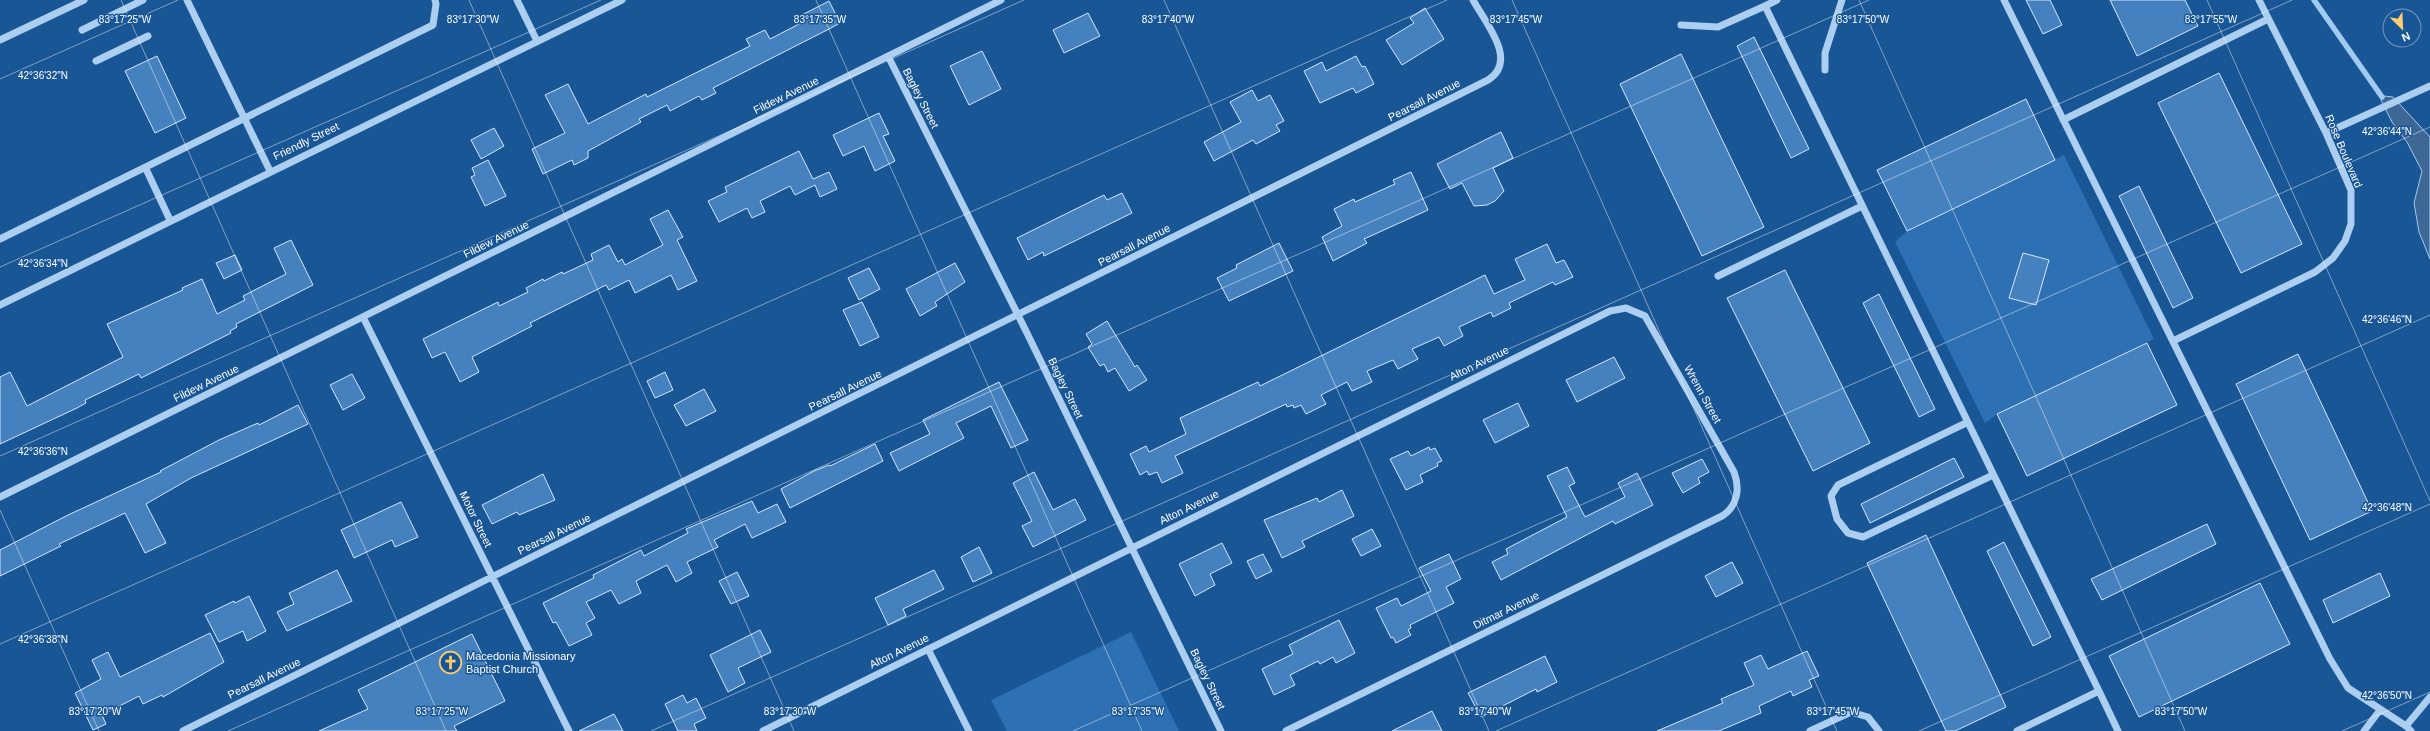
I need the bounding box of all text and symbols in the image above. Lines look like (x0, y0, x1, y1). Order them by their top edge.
north arrow (2382, 8, 2422, 48)
text: 83°17'25"W (99, 14, 152, 25)
text: 83°17'30"W (447, 14, 500, 25)
text: 83°17'35"W (794, 14, 847, 25)
text: 83°17'40"W (1142, 14, 1195, 25)
text: 83°17'45"W (1490, 14, 1543, 25)
text: 83°17'50"W (1837, 14, 1890, 25)
text: 83°17'55"W (2185, 14, 2238, 25)
text: N (2400, 30, 2412, 44)
street label: Bagley Street (901, 66, 941, 130)
text: 42°36'32"N (18, 70, 68, 81)
street label: Fildew Avenue (751, 74, 821, 116)
street label: Pearsall Avenue (1386, 77, 1462, 123)
street label: Rose Boulevard (2323, 113, 2365, 189)
street label: Friendly Street (271, 120, 341, 162)
text: 42°36'44"N (2362, 126, 2412, 137)
street label: Fildew Avenue (461, 218, 531, 260)
street label: Pearsall Avenue (1096, 222, 1172, 268)
text: 42°36'34"N (18, 258, 68, 269)
text: 42°36'46"N (2362, 314, 2412, 325)
street label: Alton Avenue (1447, 343, 1511, 383)
street label: Bagley Street (1046, 356, 1086, 420)
street label: Fildew Avenue (171, 362, 241, 404)
street label: Wrenn Street (1682, 363, 1724, 425)
street label: Pearsall Avenue (807, 367, 883, 413)
text: 42°36'36"N (18, 446, 68, 457)
street label: Alton Avenue (1157, 487, 1221, 527)
street label: Motor Street (457, 489, 495, 549)
text: 42°36'48"N (2362, 502, 2412, 513)
street label: Pearsall Avenue (516, 511, 592, 557)
street label: Ditmar Avenue (1471, 589, 1541, 631)
street label: Alton Avenue (867, 631, 931, 671)
text: 42°36'38"N (18, 634, 68, 645)
street label: Bagley Street (1188, 647, 1228, 711)
church icon: Macedonia Missionary Baptist Church (437, 649, 463, 675)
place label: Macedonia Missionary Baptist Church (466, 650, 576, 675)
street label: Pearsall Avenue (226, 655, 302, 701)
text: 42°36'50"N (2362, 690, 2412, 701)
text: 83°17'20"W (69, 706, 122, 717)
text: 83°17'25"W (416, 706, 469, 717)
text: 83°17'30"W (764, 706, 817, 717)
text: 83°17'35"W (1112, 706, 1165, 717)
text: 83°17'40"W (1459, 706, 1512, 717)
text: 83°17'45"W (1807, 706, 1860, 717)
text: 83°17'50"W (2155, 706, 2208, 717)

